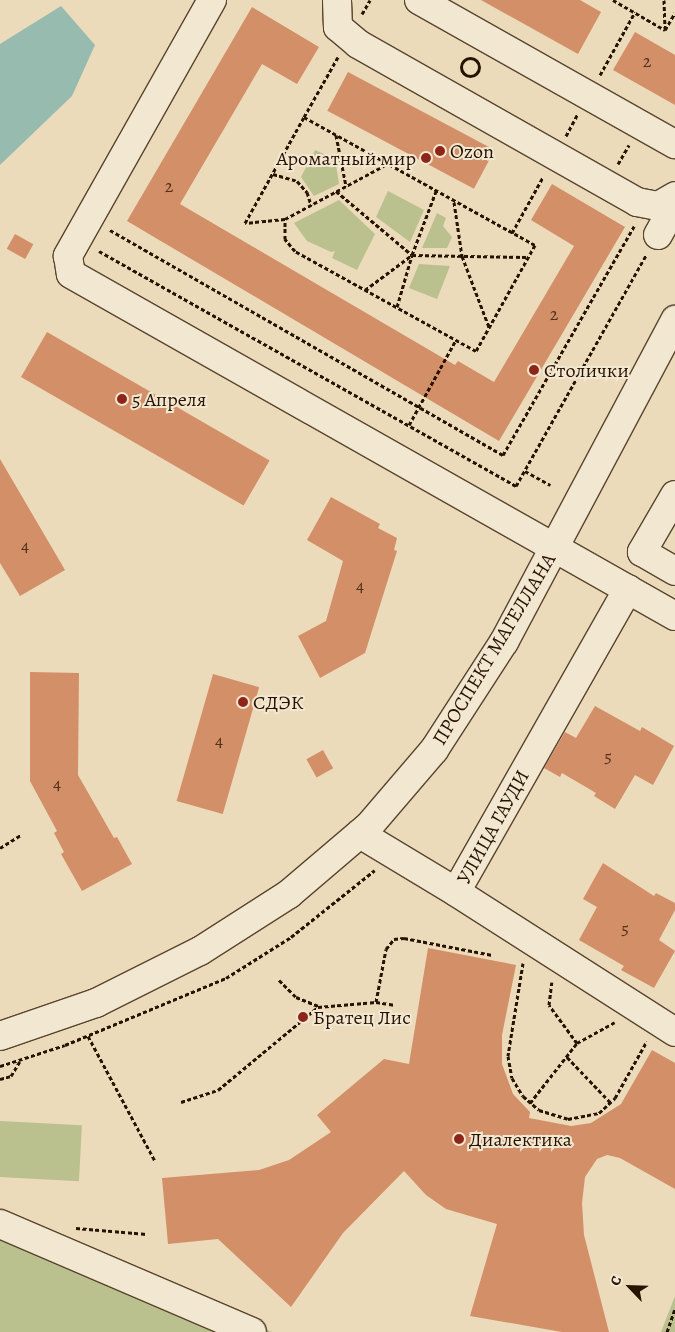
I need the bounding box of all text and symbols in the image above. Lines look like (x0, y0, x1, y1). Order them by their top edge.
house number: 2 (643, 50, 651, 72)
place label: Ozon (450, 139, 494, 163)
marker: Ozon (434, 145, 446, 157)
place label: Ароматный мир (276, 146, 416, 170)
marker: Ароматный мир (420, 152, 432, 164)
house number: 2 (165, 175, 173, 197)
house number: 2 (550, 303, 558, 325)
place label: Столички (544, 358, 629, 382)
marker: Столички (528, 364, 540, 376)
place label: 5 Апреля (132, 387, 206, 411)
marker: 5 Апреля (116, 393, 128, 405)
house number: 4 (21, 534, 29, 556)
street label: ПРОСПЕКТ МАГЕЛЛАНА (427, 549, 561, 749)
house number: 4 (356, 574, 364, 596)
place label: СДЭК (253, 690, 303, 714)
marker: СДЭК (237, 696, 249, 708)
house number: 4 (215, 729, 223, 751)
house number: 5 (604, 745, 612, 767)
street label: УЛИЦА ГАУДИ (452, 766, 534, 888)
house number: 4 (53, 772, 61, 794)
house number: 5 (621, 917, 629, 939)
place label: Братец Лис (313, 1005, 411, 1029)
marker: Братец Лис (297, 1011, 309, 1023)
place label: Диалектика (469, 1127, 572, 1151)
marker: Диалектика (453, 1133, 465, 1145)
north arrow (605, 1262, 655, 1312)
text: С (605, 1273, 626, 1288)

